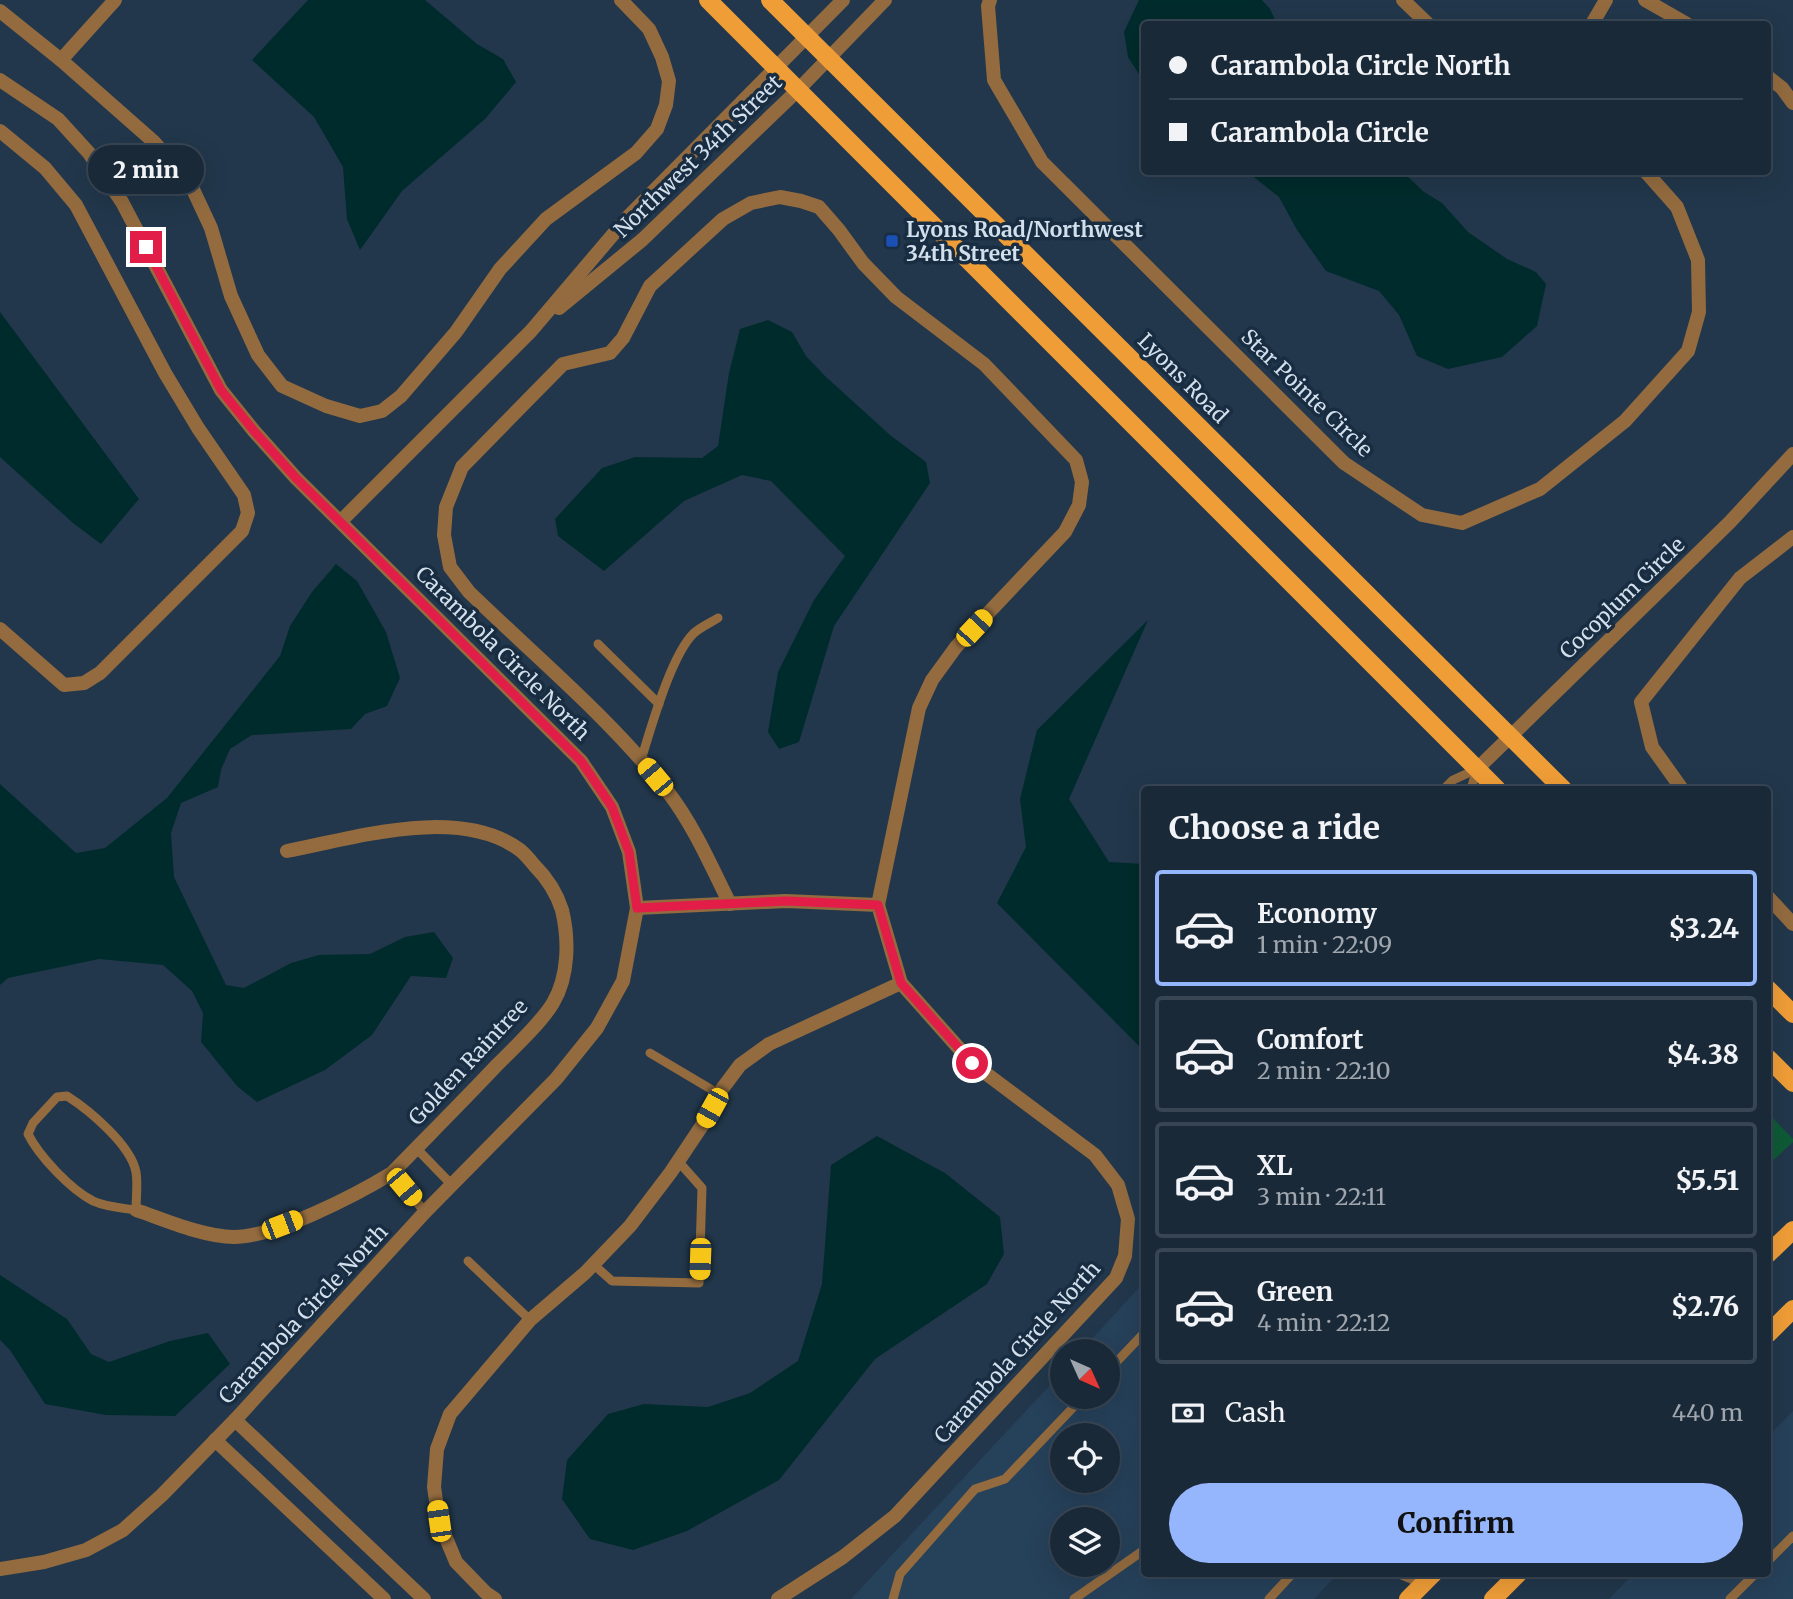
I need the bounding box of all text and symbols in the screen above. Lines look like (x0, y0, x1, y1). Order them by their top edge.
text: Carambola Circle North (1211, 49, 1511, 82)
street label: Northwest 34th Street (608, 69, 788, 243)
text: Carambola Circle (1211, 116, 1429, 149)
callout: 2 min (88, 146, 204, 194)
text: 2 min (113, 155, 179, 184)
place label: Lyons Road/Northwest 34th Street (906, 216, 1143, 267)
route end (130, 231, 162, 263)
marker: Lyons Road/Northwest 34th Street (884, 233, 900, 249)
street label: Star Pointe Circle (1235, 323, 1379, 463)
street label: Lyons Road (1132, 327, 1234, 429)
street label: Cocoplum Circle (1554, 531, 1690, 665)
street label: Carambola Circle North (410, 560, 596, 746)
car (952, 605, 997, 651)
car (634, 754, 677, 800)
text: Choose a ride (1169, 808, 1380, 848)
icon: car (1173, 897, 1236, 960)
text: Economy (1257, 897, 1377, 930)
text: $3.24 (1668, 912, 1739, 945)
text: 1 min · 22:09 (1257, 930, 1392, 959)
street label: Golden Raintree (403, 993, 533, 1131)
icon: car (1173, 1023, 1236, 1086)
text: Comfort (1257, 1023, 1363, 1056)
text: $4.38 (1666, 1038, 1739, 1071)
route start (956, 1047, 988, 1079)
text: 2 min · 22:10 (1257, 1056, 1391, 1085)
car (693, 1085, 732, 1131)
icon: car (1173, 1149, 1236, 1212)
text: XL (1257, 1149, 1293, 1182)
car (383, 1164, 426, 1210)
text: $5.51 (1675, 1164, 1739, 1197)
text: 3 min · 22:11 (1257, 1182, 1386, 1211)
car (259, 1208, 306, 1242)
street label: Carambola Circle North (213, 1218, 393, 1409)
car (689, 1238, 712, 1280)
street label: Carambola Circle North (928, 1255, 1106, 1449)
icon: car (1173, 1275, 1236, 1338)
text: Green (1257, 1275, 1333, 1308)
text: $2.76 (1671, 1290, 1739, 1323)
text: 4 min · 22:12 (1257, 1308, 1391, 1337)
north arrow (1050, 1339, 1120, 1409)
map controls (1050, 1339, 1120, 1577)
icon: cash (1169, 1394, 1207, 1432)
text: Cash (1225, 1396, 1286, 1429)
text: 440 m (1672, 1398, 1743, 1427)
button: locate (1050, 1423, 1120, 1493)
button: Confirm (1169, 1483, 1743, 1563)
car (426, 1499, 453, 1543)
button: layers (1050, 1507, 1120, 1577)

